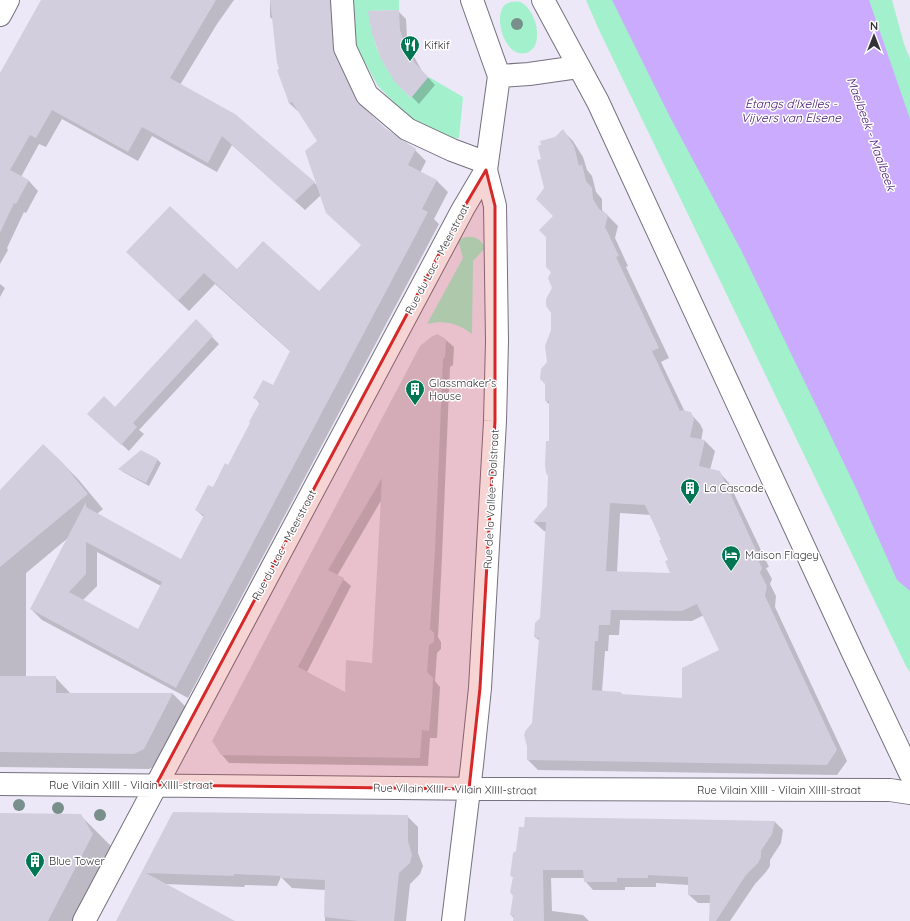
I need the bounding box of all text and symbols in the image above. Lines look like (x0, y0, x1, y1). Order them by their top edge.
north arrow (854, 16, 894, 56)
text: N (870, 19, 878, 33)
restaurant icon: Kifkif (399, 34, 421, 62)
place label: Kifkif (424, 38, 450, 52)
water label: Maelbeek - Maalbeek (844, 75, 900, 194)
water label: Étangs d'Ixelles - Vijvers van Elsene (741, 96, 842, 125)
street label: Rue du Lac - Meerstraat (402, 201, 472, 317)
place label: Glassmaker’s House (429, 376, 496, 403)
building icon: Glassmaker’s House (404, 378, 426, 406)
street label: Rue de la Vallée - Dalstraat (480, 429, 502, 569)
building icon: La Cascade (679, 477, 701, 505)
place label: La Cascade (704, 481, 764, 495)
street label: Rue du Lac - Meerstraat (249, 487, 319, 603)
hotel icon: Maison Flagey (720, 544, 742, 572)
place label: Maison Flagey (745, 548, 819, 562)
street label: Rue Vilain XIIII - Vilain XIIII-straat (49, 778, 213, 792)
street label: Rue Vilain XIIII - Vilain XIIII-straat (373, 781, 537, 797)
street label: Rue Vilain XIIII - Vilain XIIII-straat (697, 783, 861, 797)
building icon: Blue Tower (24, 850, 46, 878)
place label: Blue Tower (49, 854, 106, 868)

